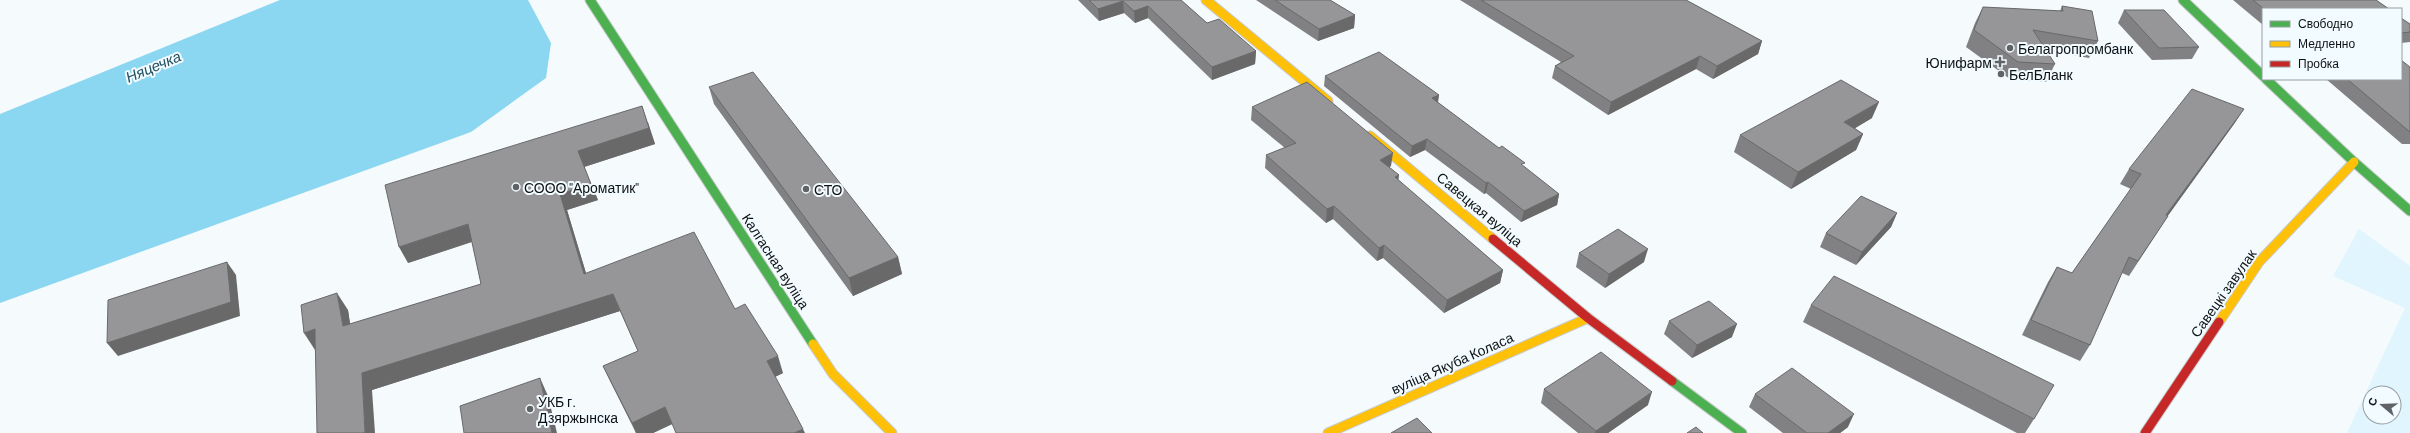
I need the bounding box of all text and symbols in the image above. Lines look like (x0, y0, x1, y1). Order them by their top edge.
legend (2262, 8, 2402, 80)
text: Свободно (2298, 16, 2353, 31)
text: Медленно (2298, 36, 2355, 51)
place label: Белагропромбанк (2018, 40, 2134, 57)
marker: Белагропромбанк (2005, 43, 2015, 53)
water label: Няцечка (123, 46, 183, 86)
place label: Юнифарм (1926, 54, 1992, 71)
text: Пробка (2298, 56, 2339, 71)
marker: Юнифарм (1995, 57, 2005, 67)
place label: БелБланк (2009, 66, 2073, 83)
marker: БелБланк (1996, 69, 2006, 79)
street label: Савецкая вуліца (1434, 168, 1526, 250)
place label: СООО "Ароматик" (524, 179, 639, 196)
place label: СТО (814, 181, 843, 198)
marker: СООО "Ароматик" (511, 182, 521, 192)
marker: СТО (801, 184, 811, 194)
street label: Калгасная вуліца (739, 210, 813, 312)
street label: Савецкі завулак (2186, 245, 2260, 340)
street label: вуліца Якуба Коласа (1388, 328, 1516, 398)
north arrow (2362, 385, 2402, 425)
place label: УКБ г. Дзяржынска (538, 393, 618, 426)
text: С (2365, 396, 2380, 407)
marker: УКБ г. Дзяржынска (525, 404, 535, 414)

